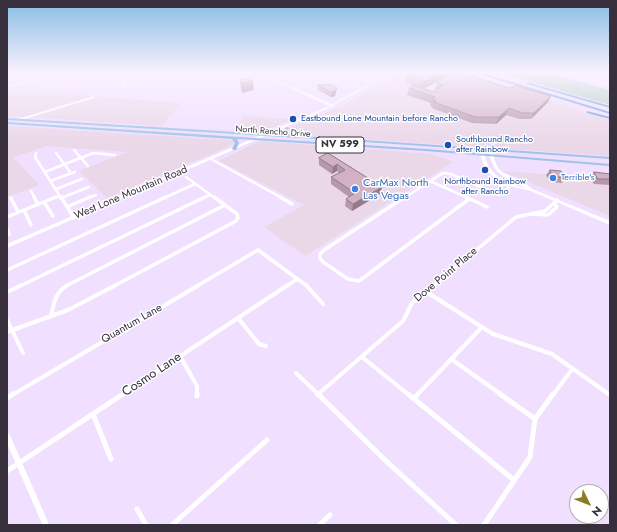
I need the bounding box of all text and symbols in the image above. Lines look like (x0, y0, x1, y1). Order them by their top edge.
marker: Eastbound Lone Mountain before Rancho (288, 114, 298, 124)
place label: Eastbound Lone Mountain before Rancho (301, 114, 458, 124)
street label: North Rancho Drive (235, 124, 311, 140)
place label: Southbound Rancho after Rainbow (456, 135, 533, 156)
road number: NV 599 (316, 137, 364, 153)
marker: Southbound Rancho after Rainbow (443, 140, 453, 150)
street label: West Lone Mountain Road (72, 163, 190, 223)
marker: Northbound Rainbow after Rancho (480, 165, 490, 175)
marker: Terrible's (548, 173, 558, 183)
place label: Terrible's (561, 173, 594, 183)
place label: CarMax North Las Vegas (363, 176, 428, 202)
place label: Northbound Rainbow after Rancho (444, 177, 526, 198)
marker: CarMax North Las Vegas (350, 184, 360, 194)
street label: Dove Point Place (412, 245, 480, 305)
street label: Quantum Lane (99, 301, 165, 347)
street label: Cosmo Lane (119, 350, 185, 400)
north arrow (569, 484, 609, 524)
text: N (588, 503, 606, 520)

